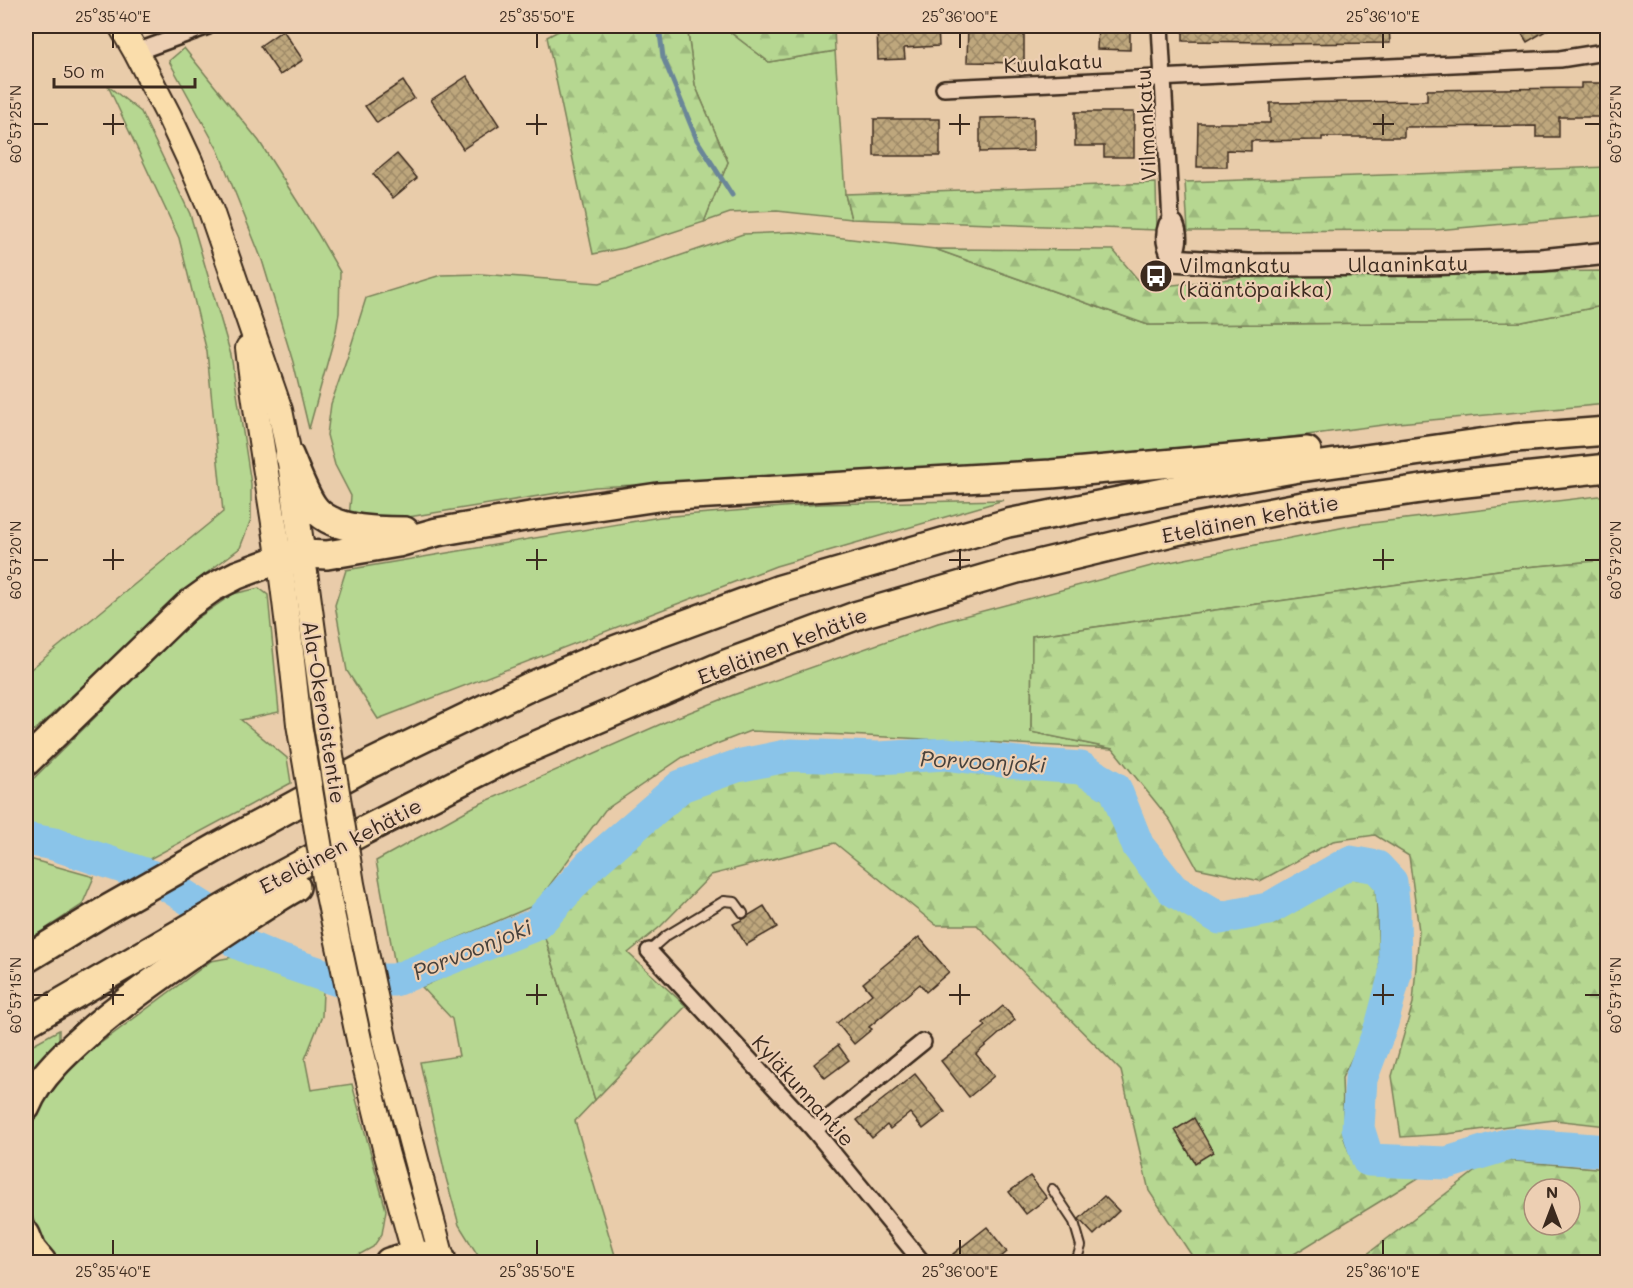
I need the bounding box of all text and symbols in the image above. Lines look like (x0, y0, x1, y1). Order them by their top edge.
text: 25°35'40"E (75, 6, 151, 26)
text: 25°35'50"E (499, 6, 575, 26)
text: 25°36'00"E (922, 6, 999, 26)
text: 25°36'10"E (1346, 6, 1420, 26)
street label: Kuulakatu (1003, 46, 1103, 78)
scale bar (54, 51, 195, 89)
text: 50 m (63, 59, 105, 83)
street label: Vilmankatu (1129, 69, 1161, 181)
text: 60°57'25"N (5, 85, 25, 163)
text: 60°57'25"N (1605, 85, 1625, 163)
street label: Ulaaninkatu (1348, 248, 1468, 278)
place label: Vilmankatu (kääntöpaikka) (1179, 251, 1332, 302)
bus stop icon: Vilmankatu (kääntöpaikka) (1138, 258, 1174, 294)
street label: Eteläinen kehätie (1159, 488, 1341, 548)
text: 60°57'20"N (5, 521, 25, 599)
text: 60°57'20"N (1605, 521, 1625, 599)
street label: Eteläinen kehätie (693, 600, 871, 690)
street label: Ala-Okeroistentie (297, 619, 353, 805)
water label: Porvoonjoki (919, 743, 1047, 779)
street label: Eteläinen kehätie (254, 791, 426, 899)
water label: Porvoonjoki (408, 912, 536, 986)
text: 60°57'15"N (5, 957, 25, 1033)
text: 60°57'15"N (1605, 957, 1625, 1033)
street label: Kyläkunnantie (747, 1028, 861, 1152)
north arrow (1522, 1177, 1582, 1237)
text: N (1546, 1181, 1558, 1202)
text: 25°35'40"E (75, 1261, 151, 1281)
text: 25°35'50"E (499, 1261, 575, 1281)
text: 25°36'00"E (922, 1261, 999, 1281)
text: 25°36'10"E (1346, 1261, 1420, 1281)

